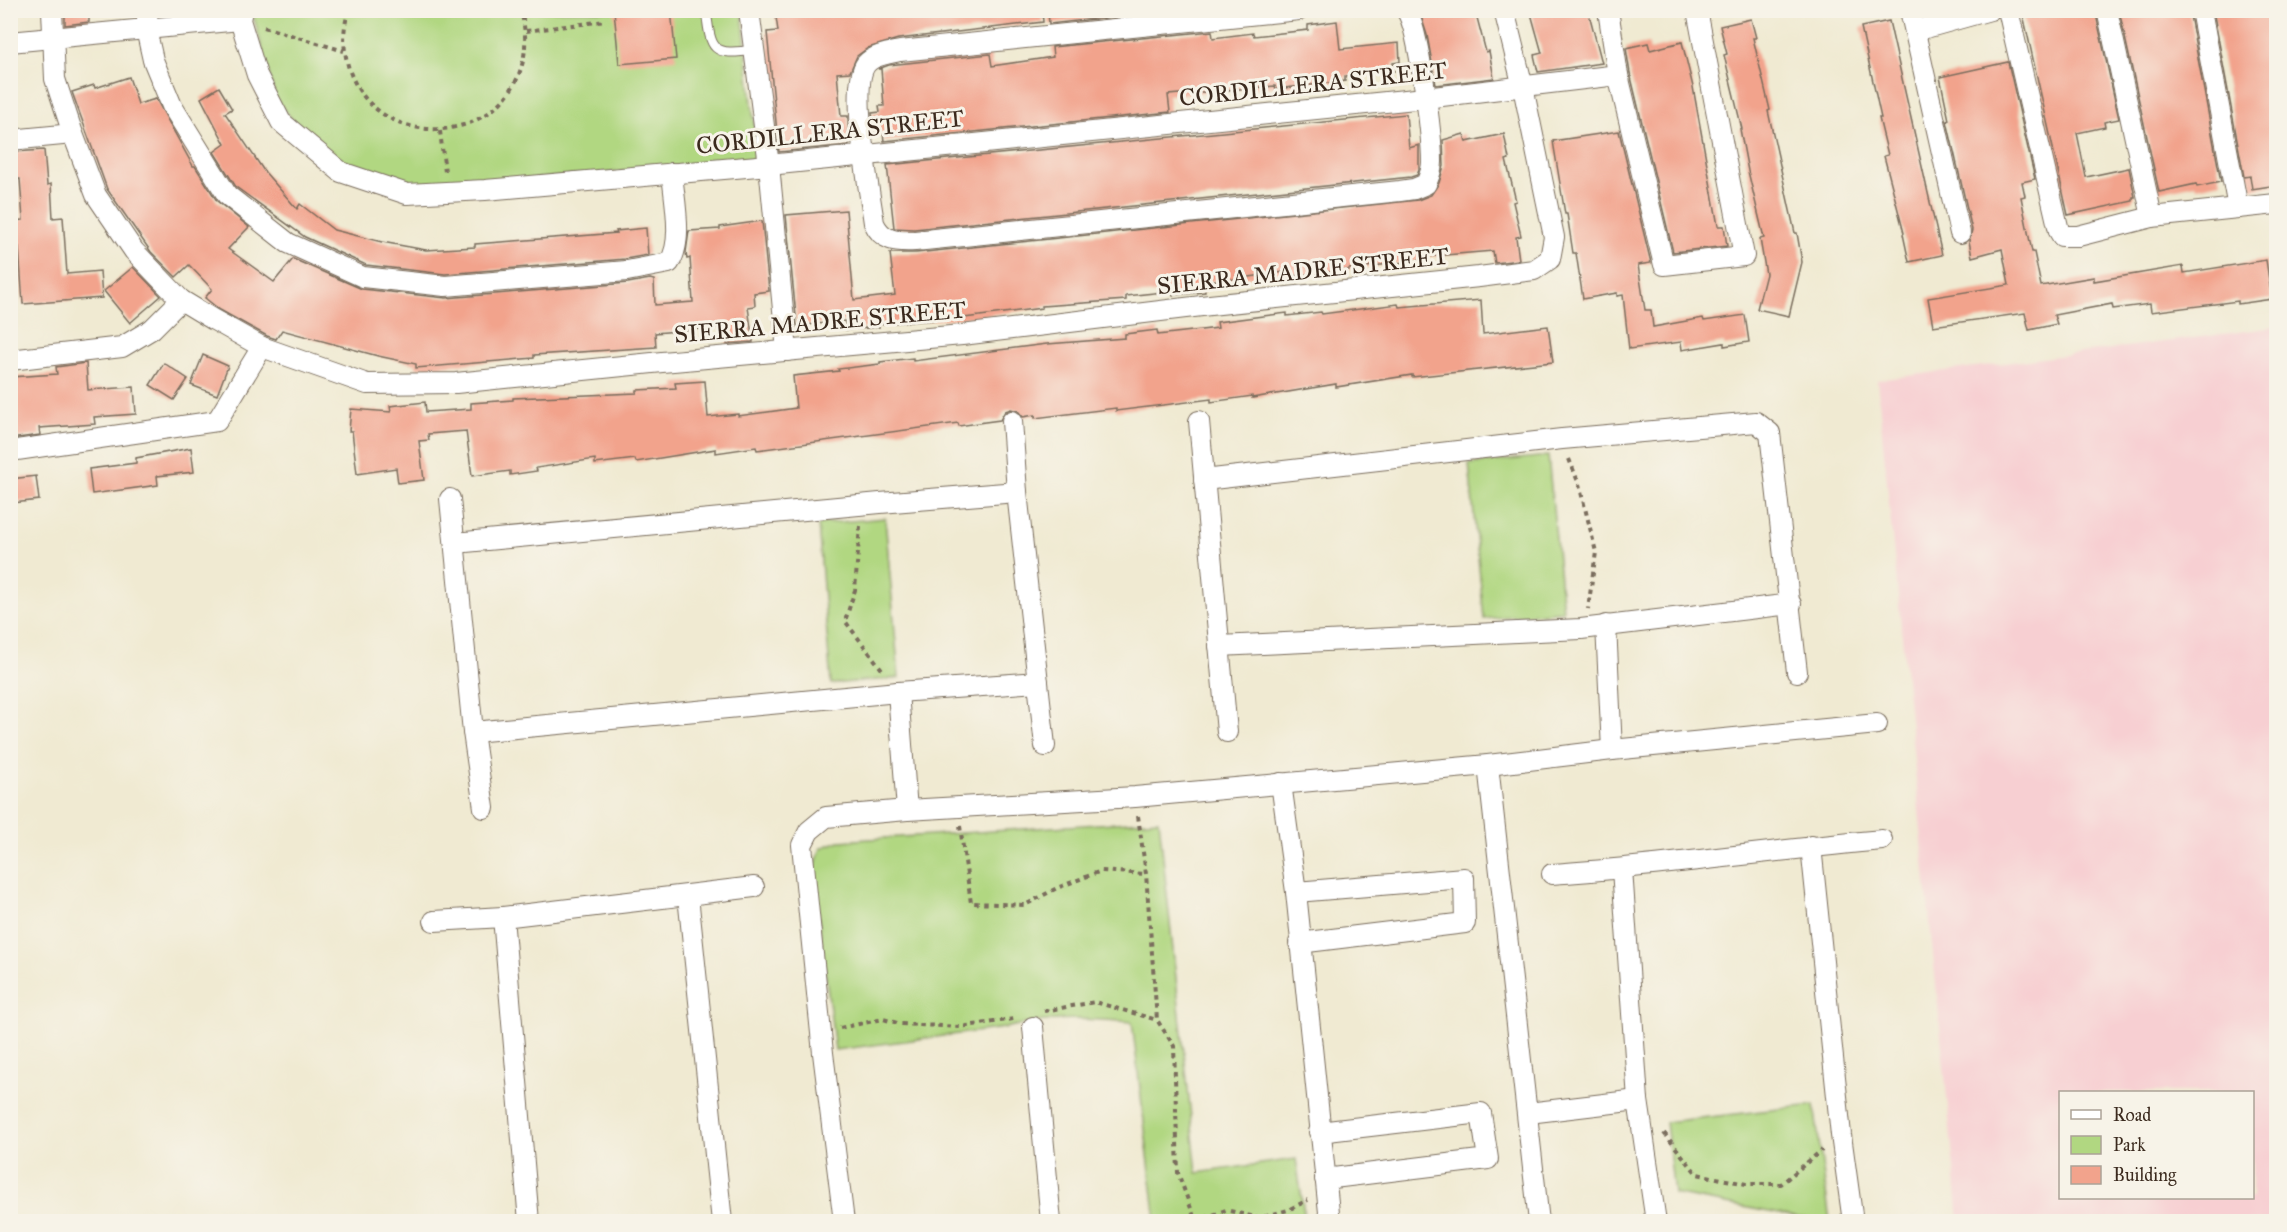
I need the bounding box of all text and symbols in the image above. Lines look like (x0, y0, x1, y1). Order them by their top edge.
street label: CORDILLERA STREET (1178, 55, 1448, 113)
street label: CORDILLERA STREET (695, 103, 965, 161)
street label: SIERRA MADRE STREET (1156, 241, 1450, 301)
street label: SIERRA MADRE STREET (673, 294, 967, 350)
legend (2059, 1091, 2254, 1199)
text: Road (2113, 1104, 2151, 1126)
text: Park (2113, 1134, 2146, 1156)
text: Building (2113, 1164, 2177, 1187)

